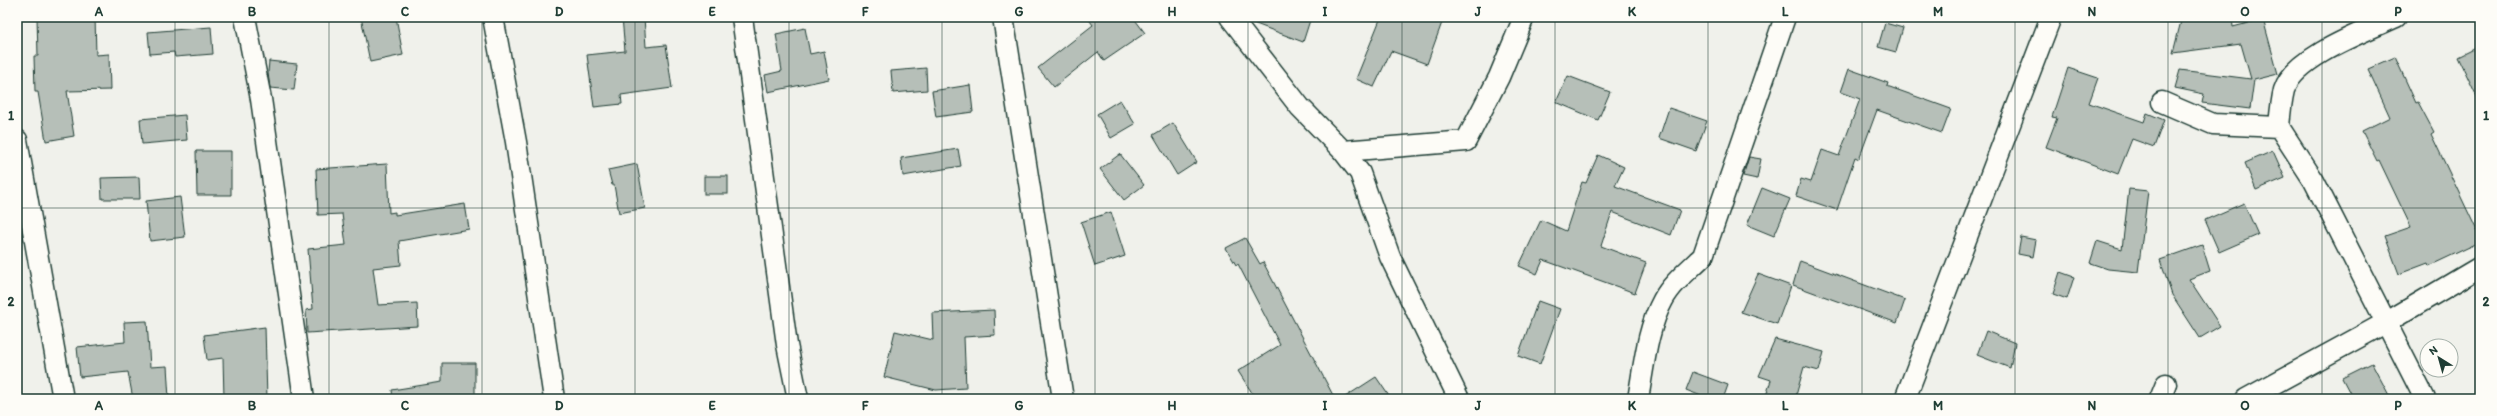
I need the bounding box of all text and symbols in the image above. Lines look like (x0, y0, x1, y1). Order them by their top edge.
text: A (94, 4, 104, 19)
text: B (248, 4, 257, 19)
text: C (401, 4, 410, 19)
text: D (555, 4, 564, 19)
text: E (708, 4, 716, 19)
text: F (862, 4, 869, 19)
text: G (1015, 4, 1024, 19)
text: H (1168, 4, 1177, 19)
text: I (1323, 4, 1328, 19)
text: J (1474, 4, 1482, 19)
text: K (1628, 4, 1637, 19)
text: L (1782, 4, 1789, 19)
text: M (1933, 4, 1943, 19)
text: N (2088, 4, 2097, 19)
text: O (2240, 4, 2250, 19)
text: P (2394, 4, 2402, 19)
text: 1 (8, 108, 14, 123)
text: 1 (2483, 108, 2489, 123)
text: 2 (8, 294, 15, 309)
text: 2 (2483, 294, 2490, 309)
north arrow (2419, 338, 2459, 378)
text: N (2426, 343, 2440, 358)
text: A (94, 398, 104, 413)
text: B (248, 398, 257, 413)
text: C (401, 398, 410, 413)
text: D (555, 398, 564, 413)
text: E (708, 398, 716, 413)
text: F (862, 398, 869, 413)
text: G (1015, 398, 1024, 413)
text: H (1168, 398, 1177, 413)
text: I (1323, 398, 1328, 413)
text: J (1474, 398, 1482, 413)
text: K (1628, 398, 1637, 413)
text: L (1782, 398, 1789, 413)
text: M (1933, 398, 1943, 413)
text: N (2088, 398, 2097, 413)
text: O (2240, 398, 2250, 413)
text: P (2394, 398, 2402, 413)

